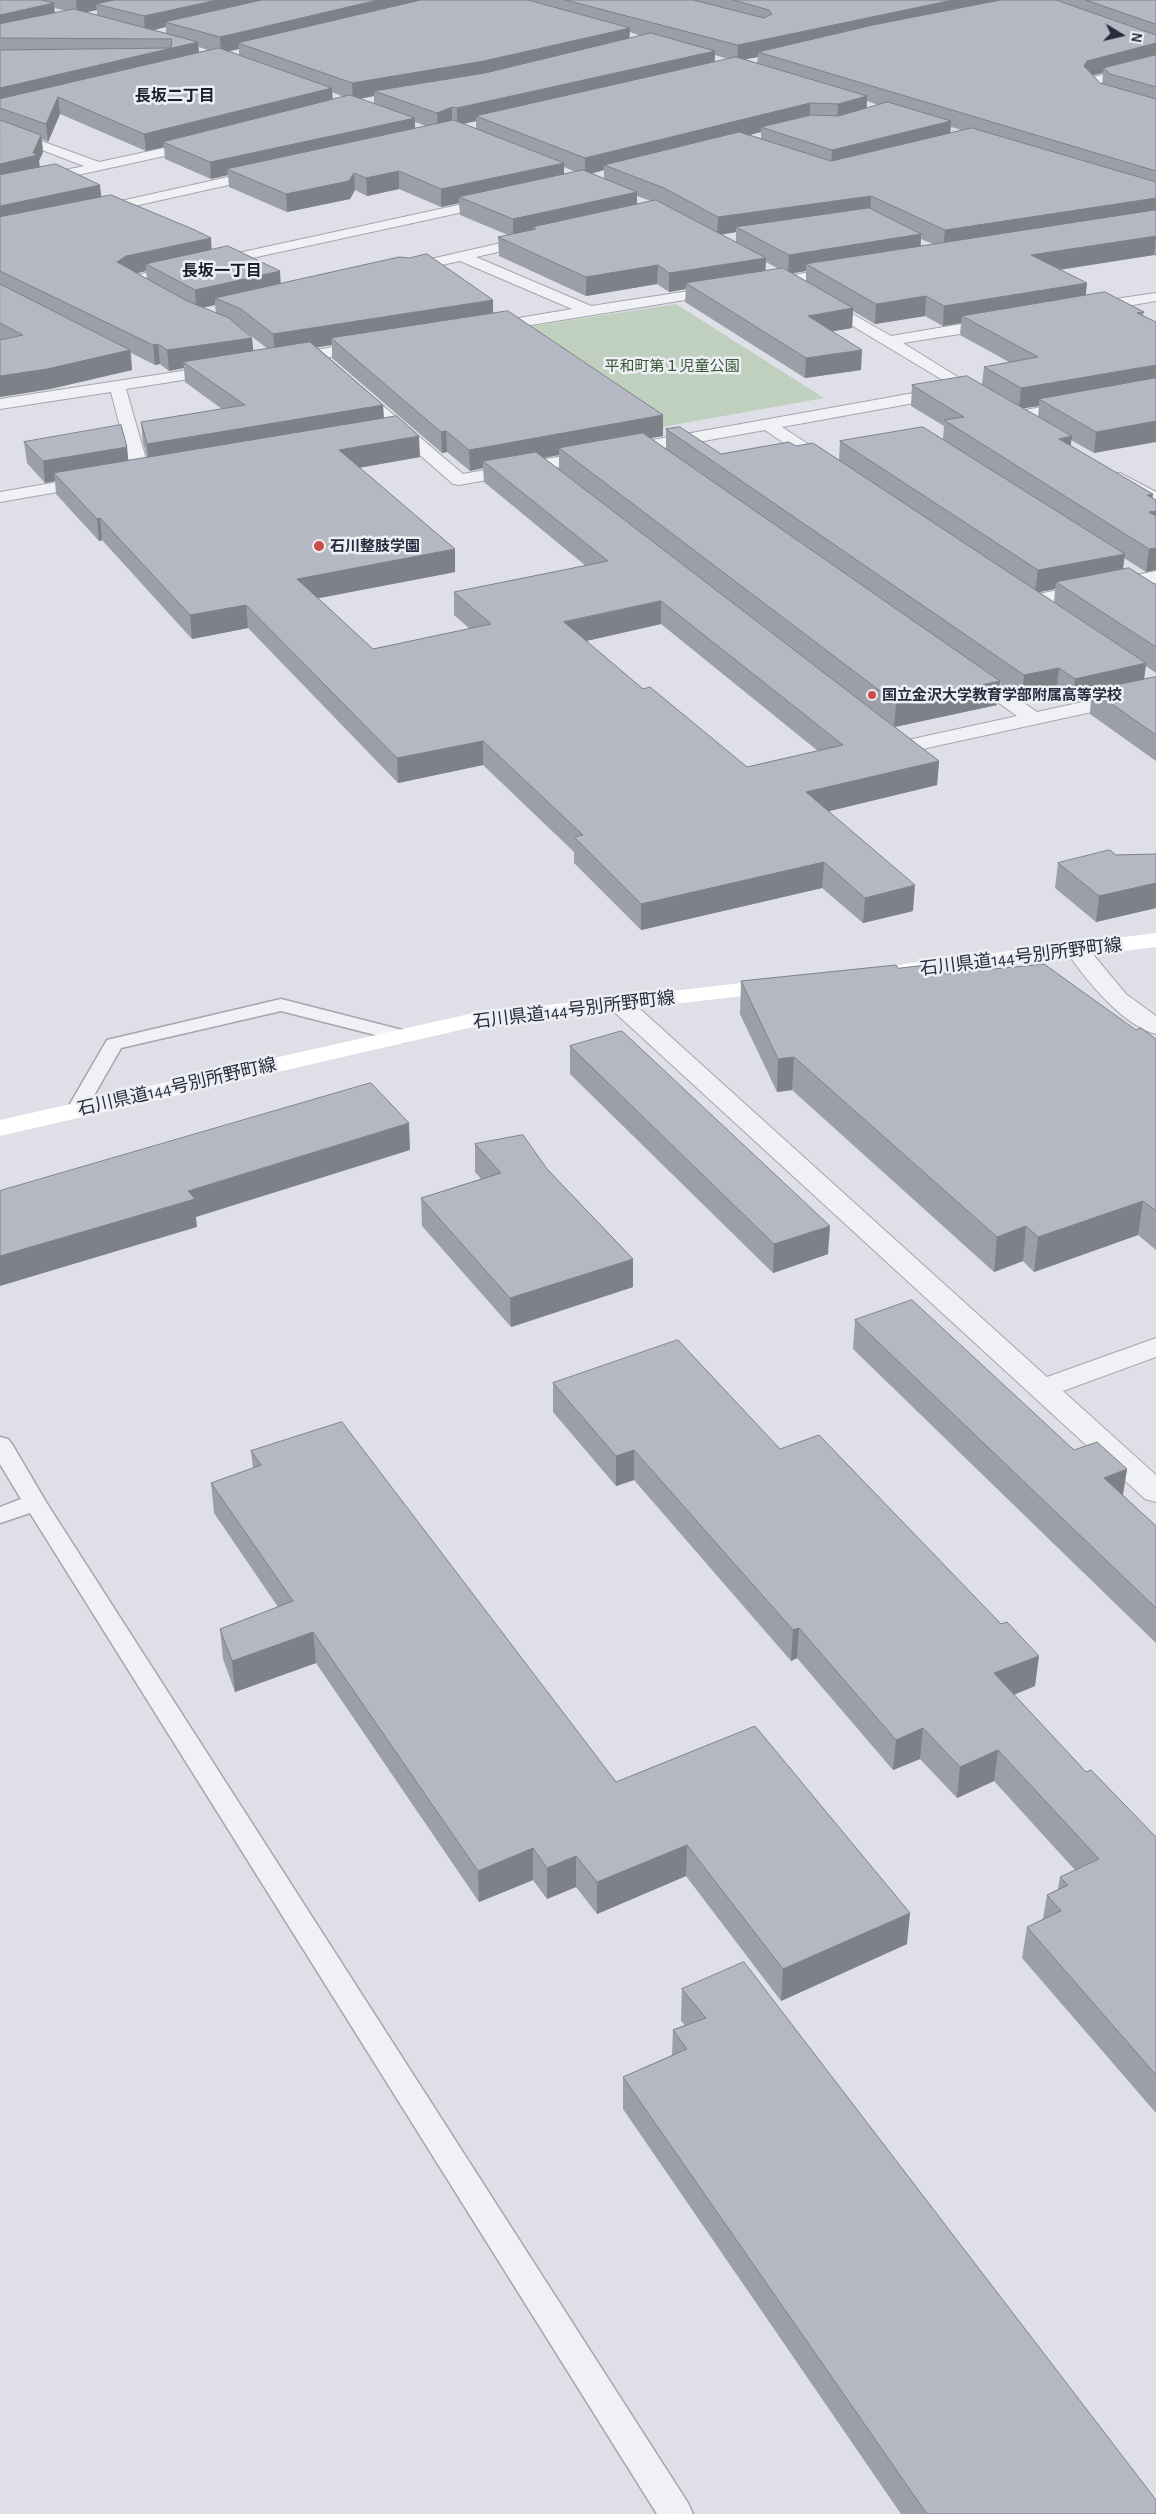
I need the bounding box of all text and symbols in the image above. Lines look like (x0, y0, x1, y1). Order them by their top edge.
north arrow (1096, 10, 1146, 60)
text: N (1128, 31, 1143, 43)
district label: 長坂二丁目 (135, 86, 215, 106)
district label: 長坂一丁目 (182, 261, 262, 281)
park label: 平和町第１児童公園 (605, 357, 739, 375)
place label: 石川整肢学園 (330, 537, 420, 555)
marker: 石川整肢学園 (312, 539, 326, 553)
place label: 国立金沢大学教育学部附属高等学校 (882, 686, 1122, 704)
marker: 国立金沢大学教育学部附属高等学校 (866, 689, 878, 701)
street label: 石川県道144号別所野町線 (919, 934, 1123, 980)
street label: 石川県道144号別所野町線 (472, 987, 676, 1033)
street label: 石川県道144号別所野町線 (75, 1054, 279, 1120)

